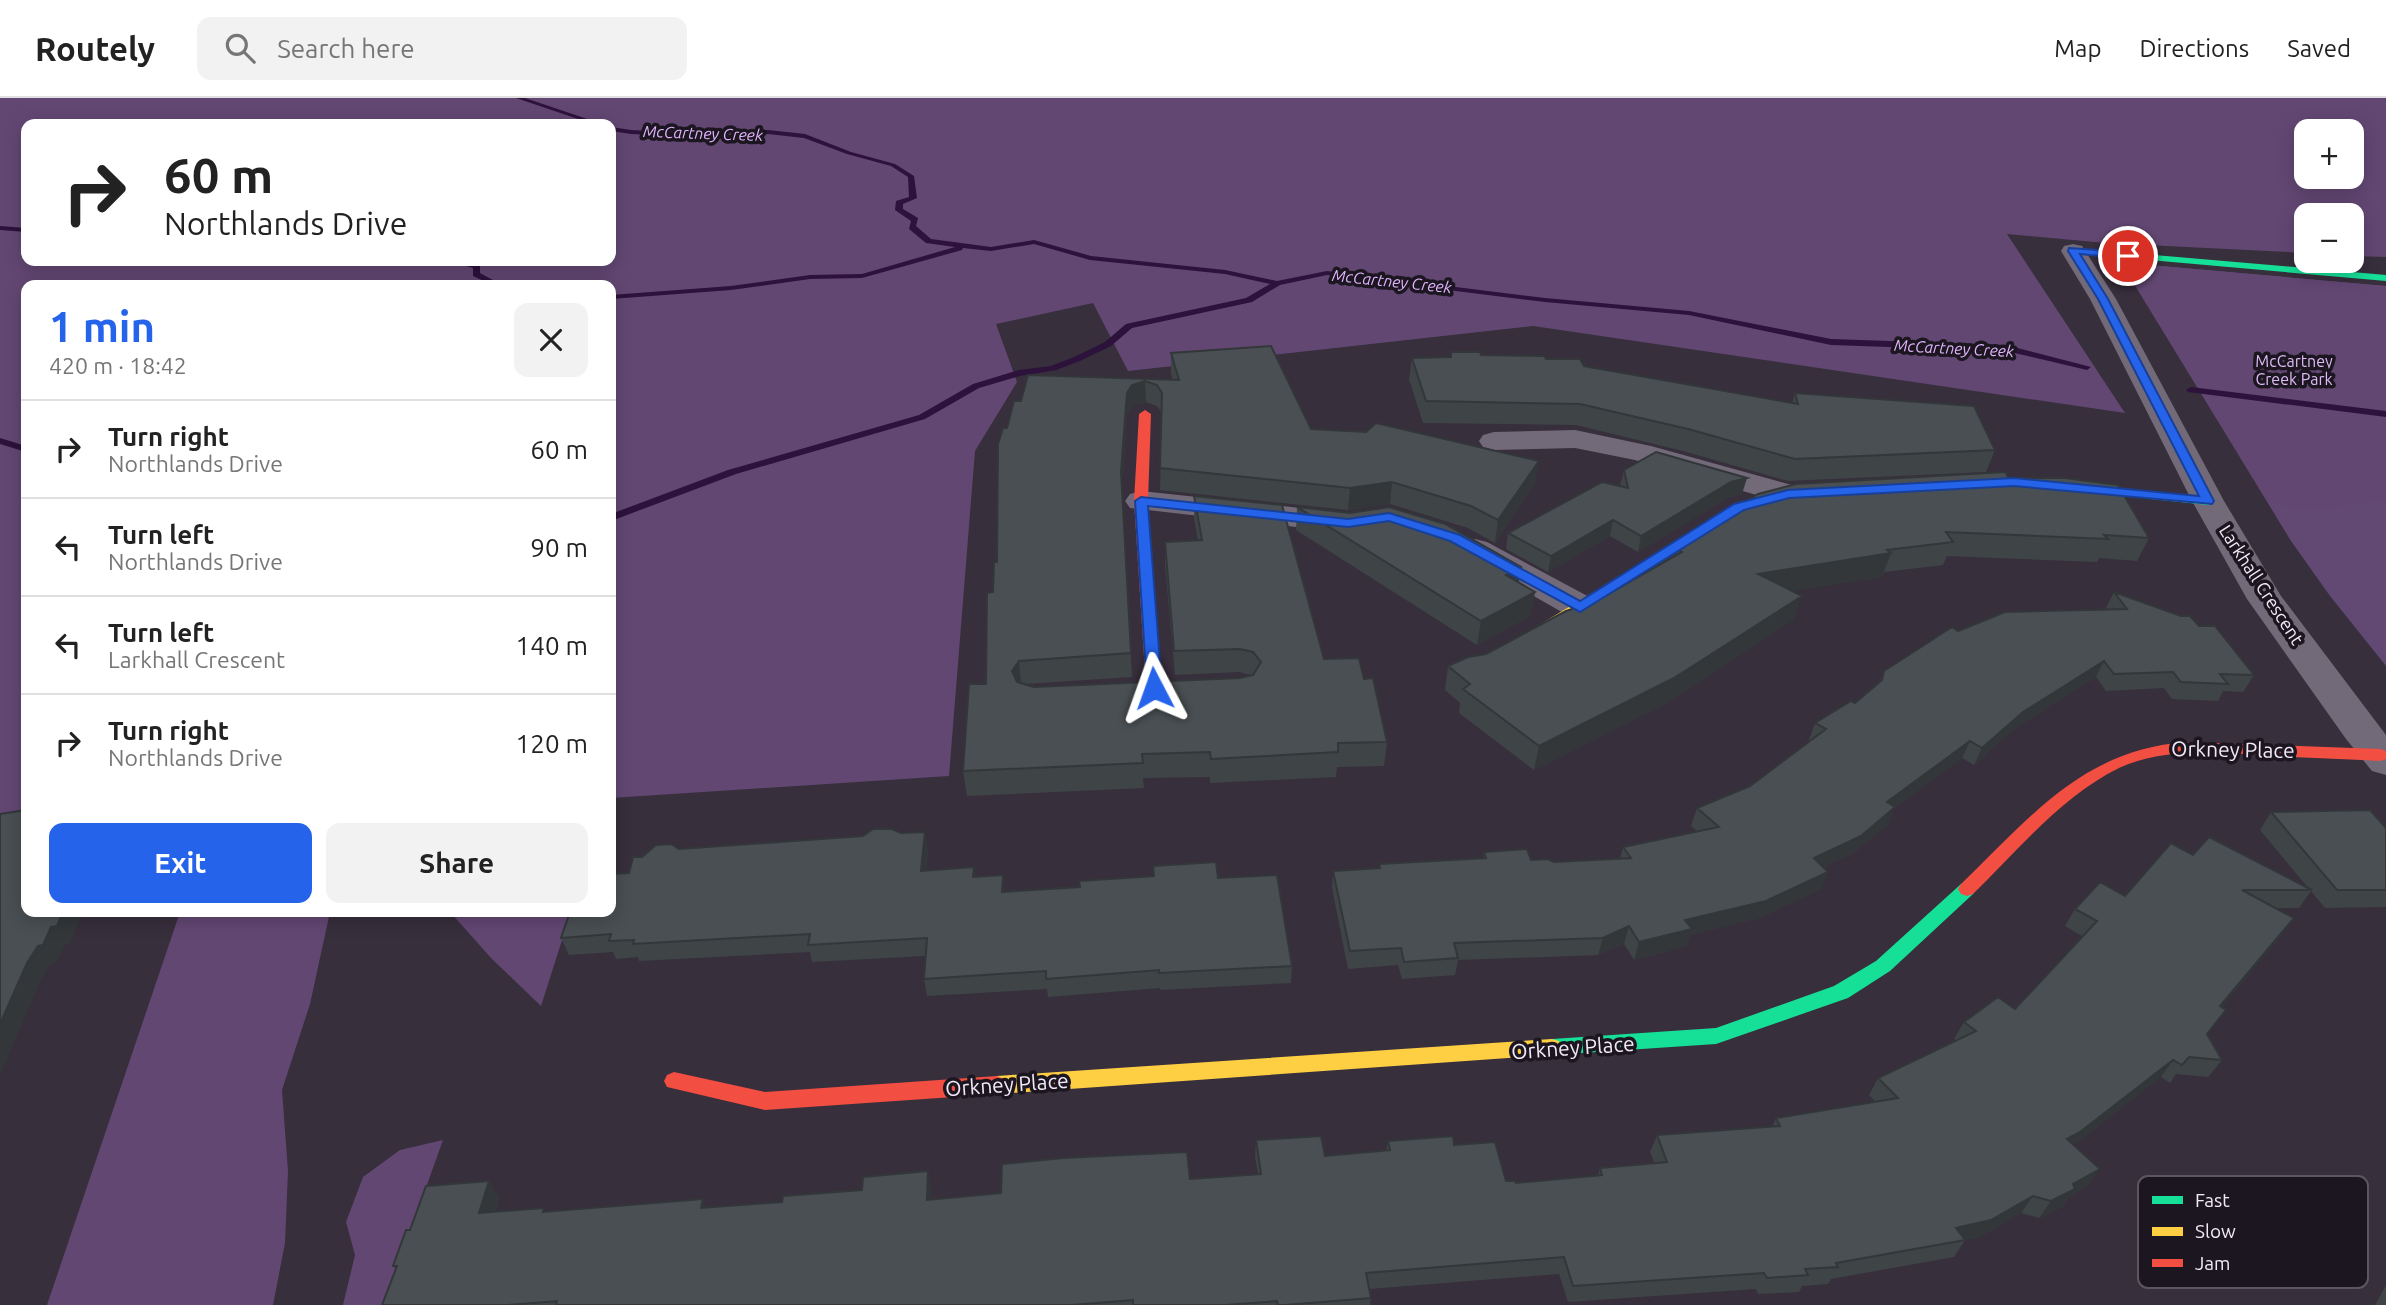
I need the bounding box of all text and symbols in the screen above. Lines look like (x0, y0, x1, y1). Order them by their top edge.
search box (197, 17, 687, 80)
icon: search (221, 29, 259, 67)
text: Routely (35, 30, 155, 67)
text: Search here (277, 34, 415, 63)
text: Map (2054, 35, 2101, 62)
text: Directions (2139, 35, 2249, 62)
text: Saved (2287, 35, 2351, 62)
map controls (2294, 119, 2364, 273)
button: + (2294, 119, 2364, 189)
water label: McCartney Creek (643, 122, 764, 144)
icon: right (49, 147, 140, 238)
text: 60 m (164, 147, 273, 202)
button: − (2294, 203, 2364, 273)
text: Northlands Drive (164, 205, 407, 241)
pin (2098, 226, 2158, 286)
icon: arrive (2109, 237, 2147, 275)
water label: McCartney Creek (1331, 266, 1454, 296)
text: 1 min (49, 303, 155, 350)
button: close (514, 303, 588, 377)
water label: McCartney Creek (1893, 336, 2015, 360)
park label: McCartney Creek Park (2255, 352, 2333, 388)
text: 420 m · 18:42 (49, 353, 187, 378)
text: Turn right (108, 422, 229, 451)
icon: right (49, 430, 87, 468)
text: 60 m (530, 435, 588, 464)
text: Northlands Drive (108, 451, 283, 476)
text: Turn left (108, 520, 214, 549)
street label: Larkhall Crescent (2216, 521, 2308, 648)
icon: left (49, 528, 87, 566)
text: 90 m (530, 533, 588, 562)
text: Northlands Drive (108, 549, 283, 574)
text: Turn left (108, 618, 214, 647)
icon: left (49, 626, 87, 664)
text: 140 m (516, 631, 588, 660)
text: Larkhall Crescent (108, 647, 285, 672)
position arrow (1117, 651, 1191, 725)
text: Turn right (108, 716, 229, 745)
icon: right (49, 724, 87, 762)
text: 120 m (516, 729, 588, 758)
street label: Orkney Place (2171, 736, 2295, 762)
text: Northlands Drive (108, 745, 283, 770)
button: Exit (49, 823, 312, 903)
button: Share (326, 823, 588, 903)
street label: Orkney Place (1510, 1031, 1635, 1063)
street label: Orkney Place (944, 1068, 1069, 1100)
legend (2138, 1176, 2368, 1288)
text: Fast (2195, 1189, 2230, 1211)
text: Slow (2195, 1220, 2236, 1242)
text: Jam (2195, 1252, 2231, 1274)

